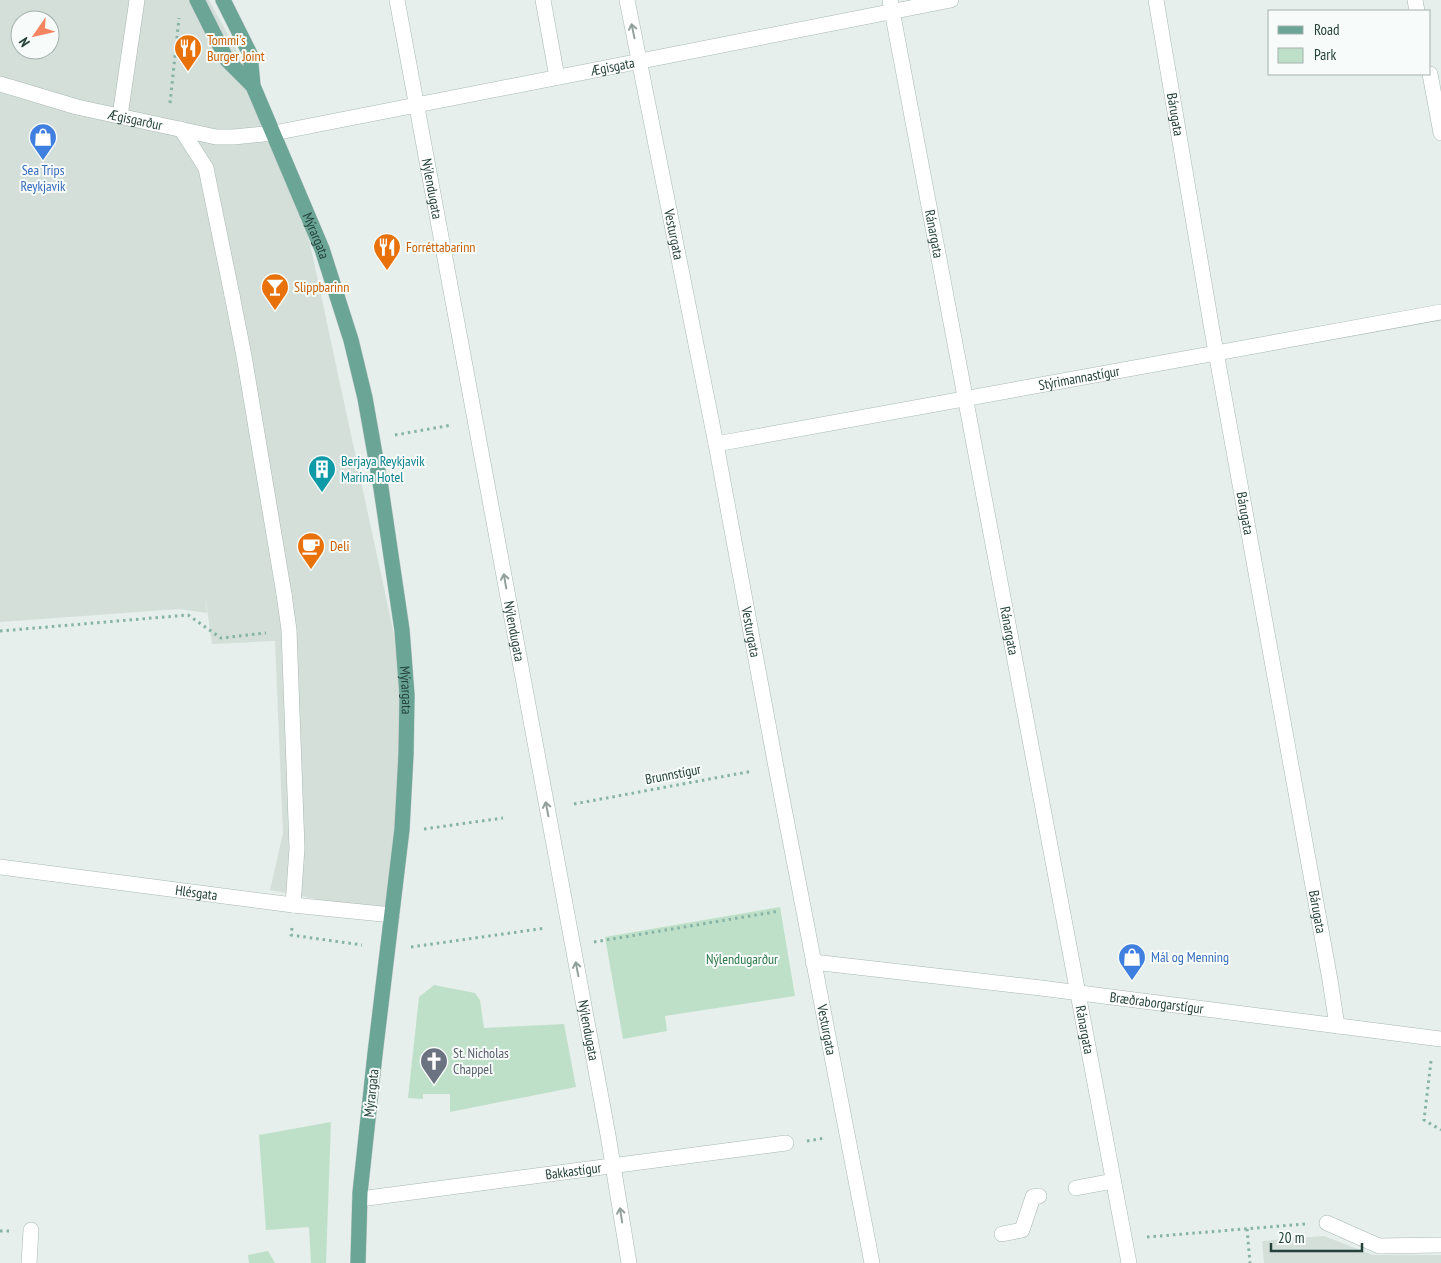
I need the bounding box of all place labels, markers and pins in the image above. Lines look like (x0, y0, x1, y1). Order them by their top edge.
place label: Tommi's Burger Joint (207, 31, 265, 65)
restaurant icon: Tommi's Burger Joint (173, 33, 203, 72)
shop icon: Sea Trips Reykjavik (28, 122, 58, 161)
place label: Sea Trips Reykjavik (21, 161, 66, 195)
restaurant icon: Forréttabarinn (372, 232, 402, 271)
place label: Forréttabarinn (406, 238, 475, 256)
bar icon: Slippbarinn (260, 272, 290, 311)
place label: Slippbarinn (294, 278, 349, 296)
place label: Berjaya Reykjavik Marina Hotel (341, 452, 425, 486)
building icon: Berjaya Reykjavik Marina Hotel (307, 454, 337, 493)
cafe icon: Deli (296, 531, 326, 570)
place label: Deli (330, 537, 349, 555)
shop icon: Mál og Menning (1117, 942, 1147, 981)
place label: Mál og Menning (1151, 948, 1229, 966)
place label: St. Nicholas Chappel (453, 1044, 509, 1078)
church icon: St. Nicholas Chappel (419, 1046, 449, 1085)

